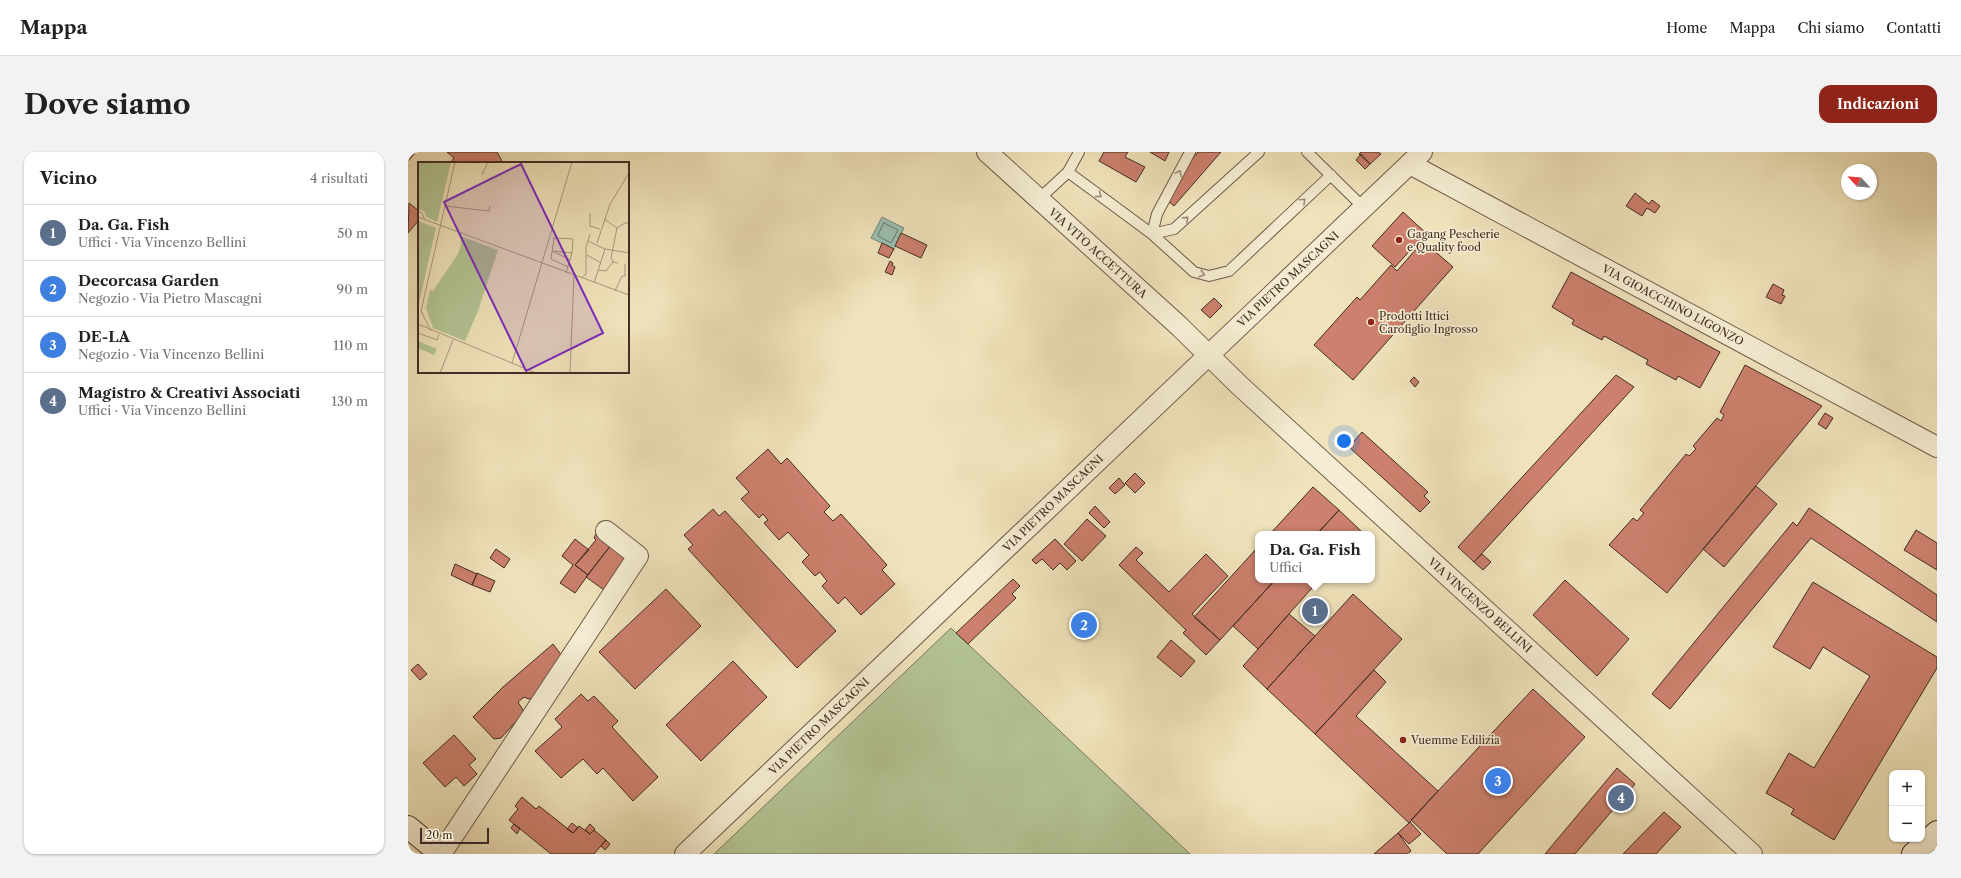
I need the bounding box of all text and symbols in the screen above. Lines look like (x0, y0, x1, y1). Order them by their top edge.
text: Mappa (20, 16, 88, 39)
text: Home (1666, 19, 1707, 37)
text: Mappa (1729, 19, 1775, 37)
text: Chi siamo (1797, 19, 1864, 37)
text: Contatti (1886, 19, 1941, 37)
button: Indicazioni (1819, 85, 1937, 123)
text: Dove siamo (24, 87, 191, 121)
inset map (418, 162, 629, 373)
north arrow (1841, 164, 1877, 200)
text: Vicino (40, 168, 97, 188)
text: 4 risultati (310, 170, 368, 186)
one-way arrow (1174, 170, 1182, 177)
one-way arrow (1095, 191, 1102, 198)
one-way arrow (1298, 198, 1306, 206)
street label: VIA VITO ACCETTURA (1045, 204, 1151, 302)
text: Da. Ga. Fish (78, 215, 170, 234)
one-way arrow (1181, 216, 1189, 223)
text: 1 (50, 225, 56, 241)
text: 50 m (337, 225, 368, 241)
place label: Gagang Pescherie e Quality food (1407, 227, 1500, 254)
street label: VIA PIETRO MASCAGNI (1233, 228, 1342, 331)
text: Uffici · Via Vincenzo Bellini (78, 234, 246, 250)
marker: Gagang Pescherie e Quality food (1394, 235, 1404, 245)
street label: VIA GIOACCHINO LIGONZO (1599, 261, 1746, 348)
one-way arrow (1198, 269, 1205, 278)
text: Decorcasa Garden (78, 271, 219, 290)
text: 2 (49, 281, 57, 297)
text: 90 m (337, 281, 368, 297)
text: Negozio · Via Pietro Mascagni (78, 290, 262, 306)
place label: Prodotti Ittici Carofiglio Ingrosso (1379, 309, 1478, 336)
marker: Prodotti Ittici Carofiglio Ingrosso (1366, 317, 1376, 327)
text: DE-LA (78, 327, 130, 346)
text: 3 (49, 337, 57, 353)
text: 110 m (333, 337, 368, 353)
text: Negozio · Via Vincenzo Bellini (78, 346, 264, 362)
text: Magistro & Creativi Associati (78, 383, 300, 402)
text: 4 (49, 393, 57, 409)
text: 130 m (332, 393, 368, 409)
text: Uffici · Via Vincenzo Bellini (78, 402, 246, 418)
your location (1334, 431, 1354, 451)
street label: VIA PIETRO MASCAGNI (999, 451, 1106, 555)
popup (1255, 531, 1375, 583)
text: Da. Ga. Fish (1269, 540, 1361, 559)
street label: VIA VINCENZO BELLINI (1424, 554, 1535, 655)
text: Uffici (1269, 559, 1302, 575)
pin: 1 (1302, 596, 1328, 626)
pin: 2 (1071, 610, 1097, 640)
street label: VIA PIETRO MASCAGNI (765, 674, 872, 778)
place label: Vuemme Edilizia (1410, 733, 1500, 747)
marker: Vuemme Edilizia (1398, 735, 1408, 745)
pin: 3 (1485, 766, 1511, 796)
map controls (1889, 770, 1925, 842)
button: + (1889, 770, 1925, 806)
pin: 4 (1608, 783, 1634, 813)
button: − (1889, 806, 1925, 842)
scale bar (420, 826, 489, 845)
text: 20 m (426, 828, 452, 842)

